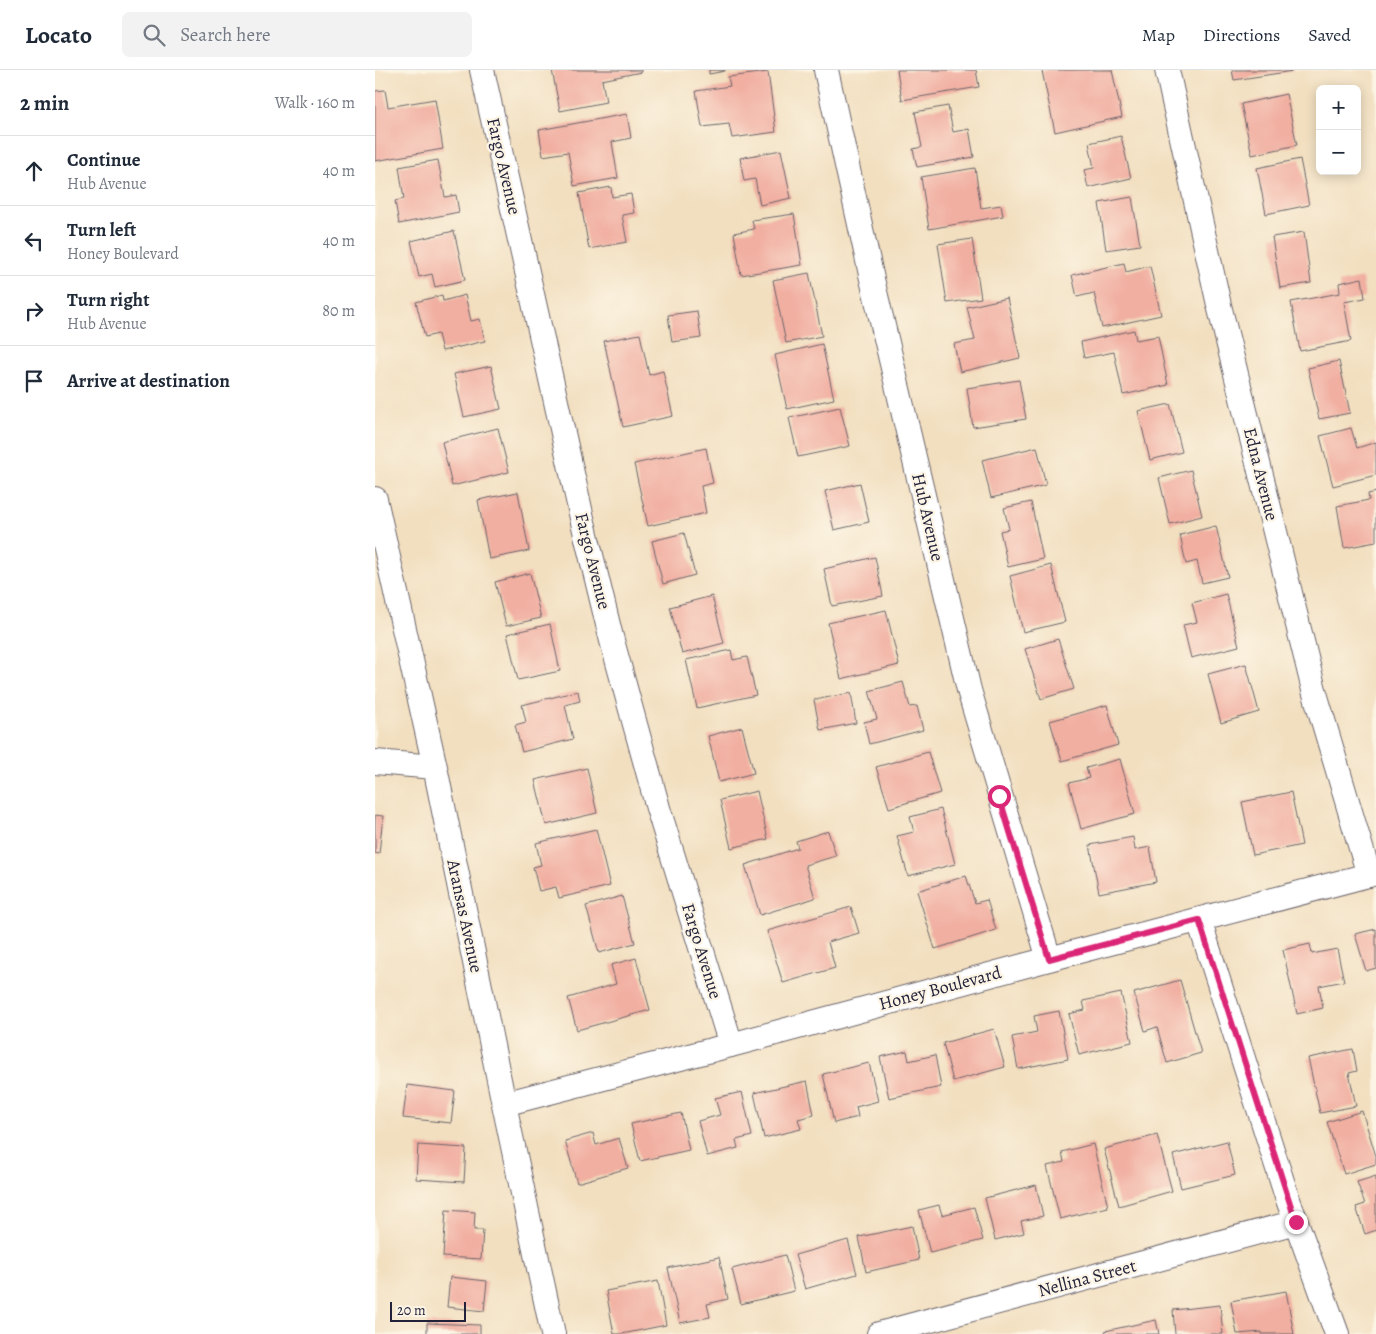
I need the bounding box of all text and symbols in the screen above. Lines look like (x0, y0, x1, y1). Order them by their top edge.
search box (122, 12, 472, 57)
text: Locato (25, 19, 92, 51)
icon: search (140, 21, 168, 49)
text: Search here (180, 22, 271, 48)
text: Map (1142, 23, 1175, 47)
text: Directions (1203, 23, 1280, 47)
text: Saved (1308, 23, 1351, 47)
map controls (1316, 85, 1361, 175)
button: + (1316, 85, 1361, 130)
text: 2 min (20, 89, 69, 117)
text: Walk · 160 m (275, 92, 355, 114)
street label: Fargo Avenue (481, 115, 527, 217)
button: − (1316, 130, 1361, 175)
text: Continue (67, 147, 141, 173)
icon: ahead (20, 157, 48, 185)
text: 40 m (323, 160, 355, 182)
text: Hub Avenue (67, 173, 147, 195)
text: Turn left (67, 217, 136, 243)
icon: left (20, 227, 48, 255)
text: 40 m (323, 230, 355, 252)
text: Honey Boulevard (67, 243, 179, 265)
text: Turn right (67, 287, 149, 313)
icon: right (20, 297, 48, 325)
text: 80 m (322, 300, 355, 322)
text: Hub Avenue (67, 313, 147, 335)
icon: arrive (20, 367, 48, 395)
text: Arrive at destination (67, 368, 230, 394)
street label: Edna Avenue (1238, 425, 1284, 523)
street label: Hub Avenue (906, 471, 950, 563)
street label: Fargo Avenue (569, 510, 617, 612)
route start (988, 785, 1011, 808)
street label: Aransas Avenue (441, 856, 489, 975)
street label: Fargo Avenue (676, 900, 728, 1002)
street label: Honey Boulevard (876, 960, 1004, 1016)
route end (1285, 1211, 1308, 1234)
street label: Nellina Street (1035, 1253, 1139, 1303)
scale bar (390, 1299, 466, 1322)
text: 20 m (397, 1301, 426, 1320)

